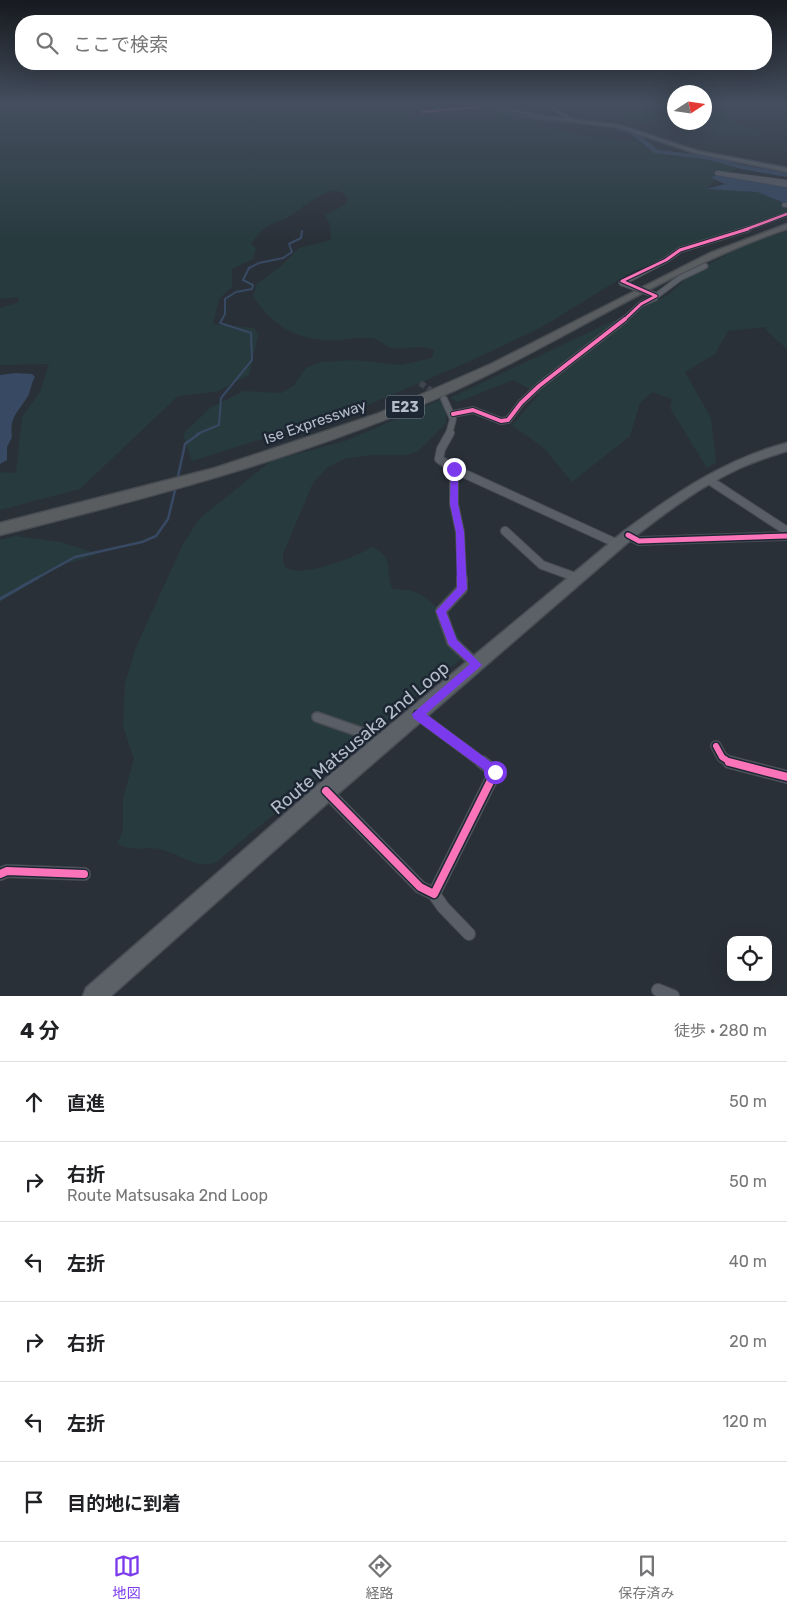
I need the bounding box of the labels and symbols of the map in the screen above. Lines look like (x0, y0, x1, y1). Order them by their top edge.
north arrow (667, 85, 712, 130)
street label: Ise Expressway (261, 396, 369, 448)
road number: E23 (386, 396, 424, 418)
route end (443, 458, 466, 481)
street label: Route Matsusaka 2nd Loop (266, 657, 454, 819)
route start (484, 761, 507, 784)

